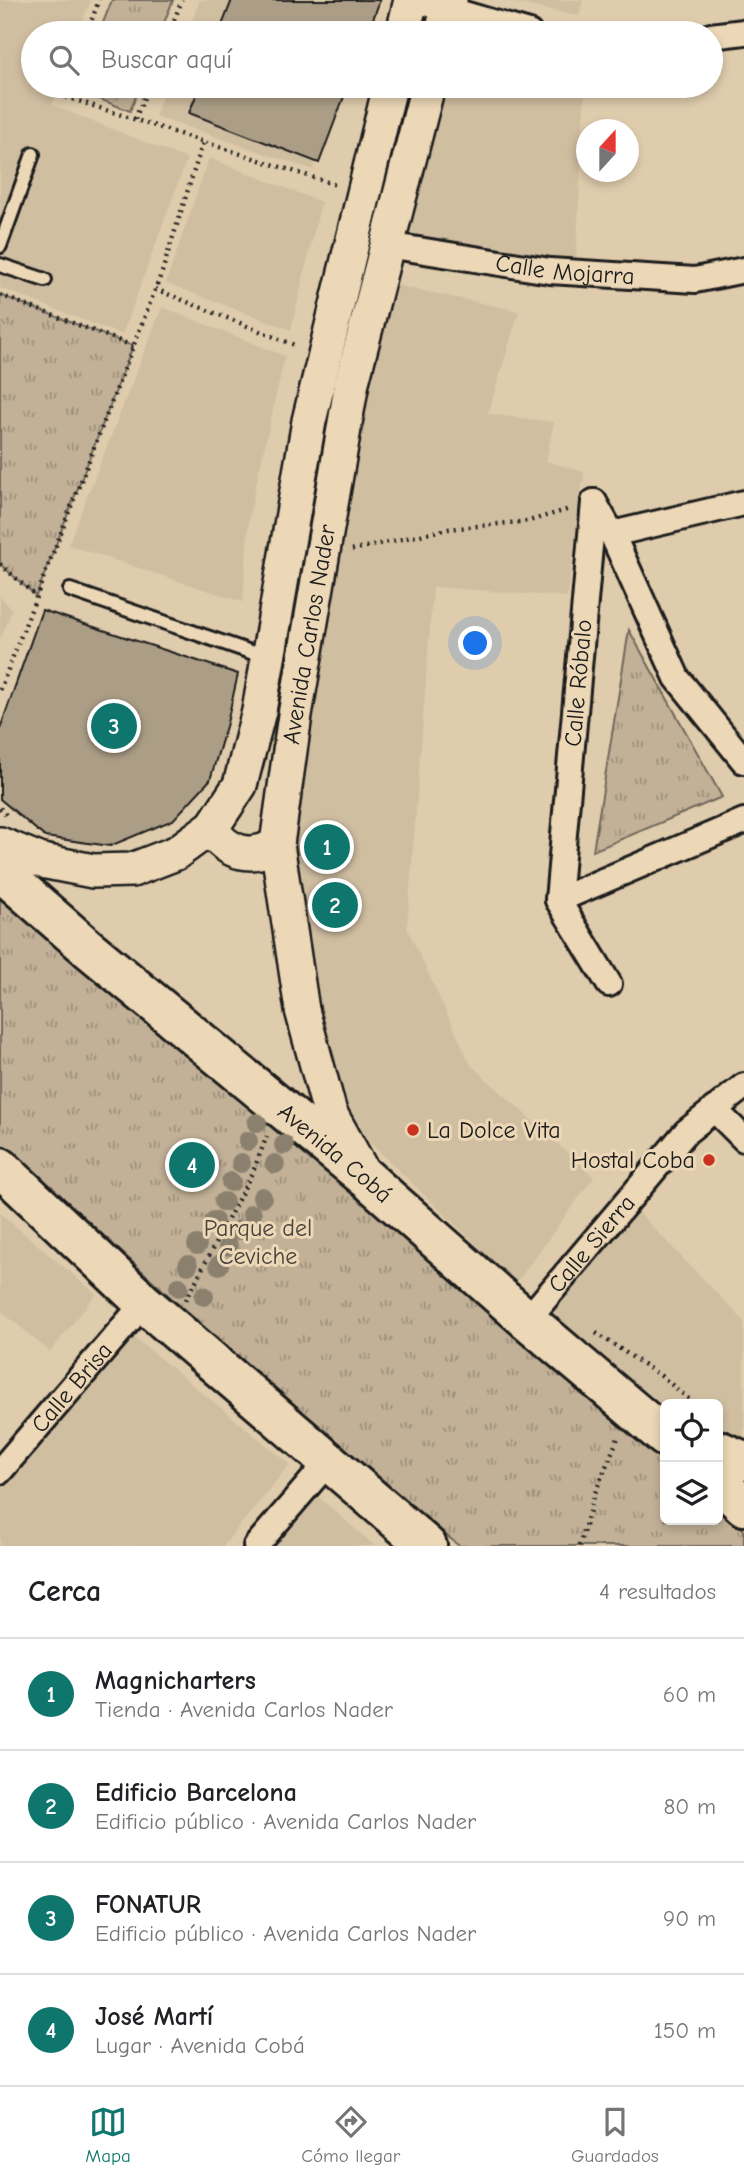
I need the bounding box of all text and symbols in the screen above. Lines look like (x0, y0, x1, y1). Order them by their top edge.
search box (21, 21, 723, 98)
icon: search (45, 41, 83, 79)
text: Buscar aquí (101, 45, 232, 75)
north arrow (576, 119, 639, 182)
street label: Calle Mojarra (494, 249, 635, 290)
street label: Avenida Carlos Nader (277, 522, 341, 746)
street label: Calle Róbalo (558, 618, 598, 748)
your location (458, 626, 492, 660)
pin: 3 (91, 700, 137, 752)
pin: 1 (304, 821, 350, 873)
pin: 2 (312, 879, 358, 931)
street label: Avenida Cobá (272, 1097, 398, 1209)
place label: La Dolce Vita (427, 1116, 561, 1144)
marker: La Dolce Vita (405, 1122, 421, 1138)
pin: 4 (169, 1139, 215, 1191)
place label: Hostal Coba (571, 1146, 695, 1174)
marker: Hostal Coba (701, 1152, 717, 1168)
street label: Calle Sierra (542, 1189, 641, 1298)
park label: Parque del Ceviche (204, 1214, 312, 1270)
street label: Calle Brisa (25, 1337, 118, 1438)
map controls (660, 1399, 723, 1525)
button: locate (660, 1399, 723, 1462)
button: layers (660, 1462, 723, 1525)
text: Cerca (28, 1574, 101, 1609)
text: 4 resultados (599, 1578, 716, 1605)
text: Magnicharters (95, 1666, 256, 1696)
text: 1 (46, 1681, 56, 1708)
text: 60 m (663, 1681, 716, 1708)
text: Tienda · Avenida Carlos Nader (95, 1696, 393, 1723)
text: Edificio Barcelona (95, 1778, 297, 1808)
text: 2 (45, 1793, 57, 1820)
text: 80 m (663, 1793, 716, 1820)
text: Edificio público · Avenida Carlos Nader (95, 1808, 476, 1835)
text: FONATUR (95, 1890, 201, 1920)
text: 3 (45, 1905, 57, 1932)
text: 90 m (663, 1905, 716, 1932)
text: Edificio público · Avenida Carlos Nader (95, 1920, 476, 1947)
text: José Martí (95, 2002, 213, 2032)
text: 4 (46, 2017, 56, 2044)
text: 150 m (654, 2017, 716, 2044)
text: Lugar · Avenida Cobá (95, 2032, 305, 2059)
tab: Mapa (85, 2103, 131, 2167)
tab: Cómo llegar (301, 2103, 400, 2167)
tab: Guardados (571, 2103, 659, 2167)

